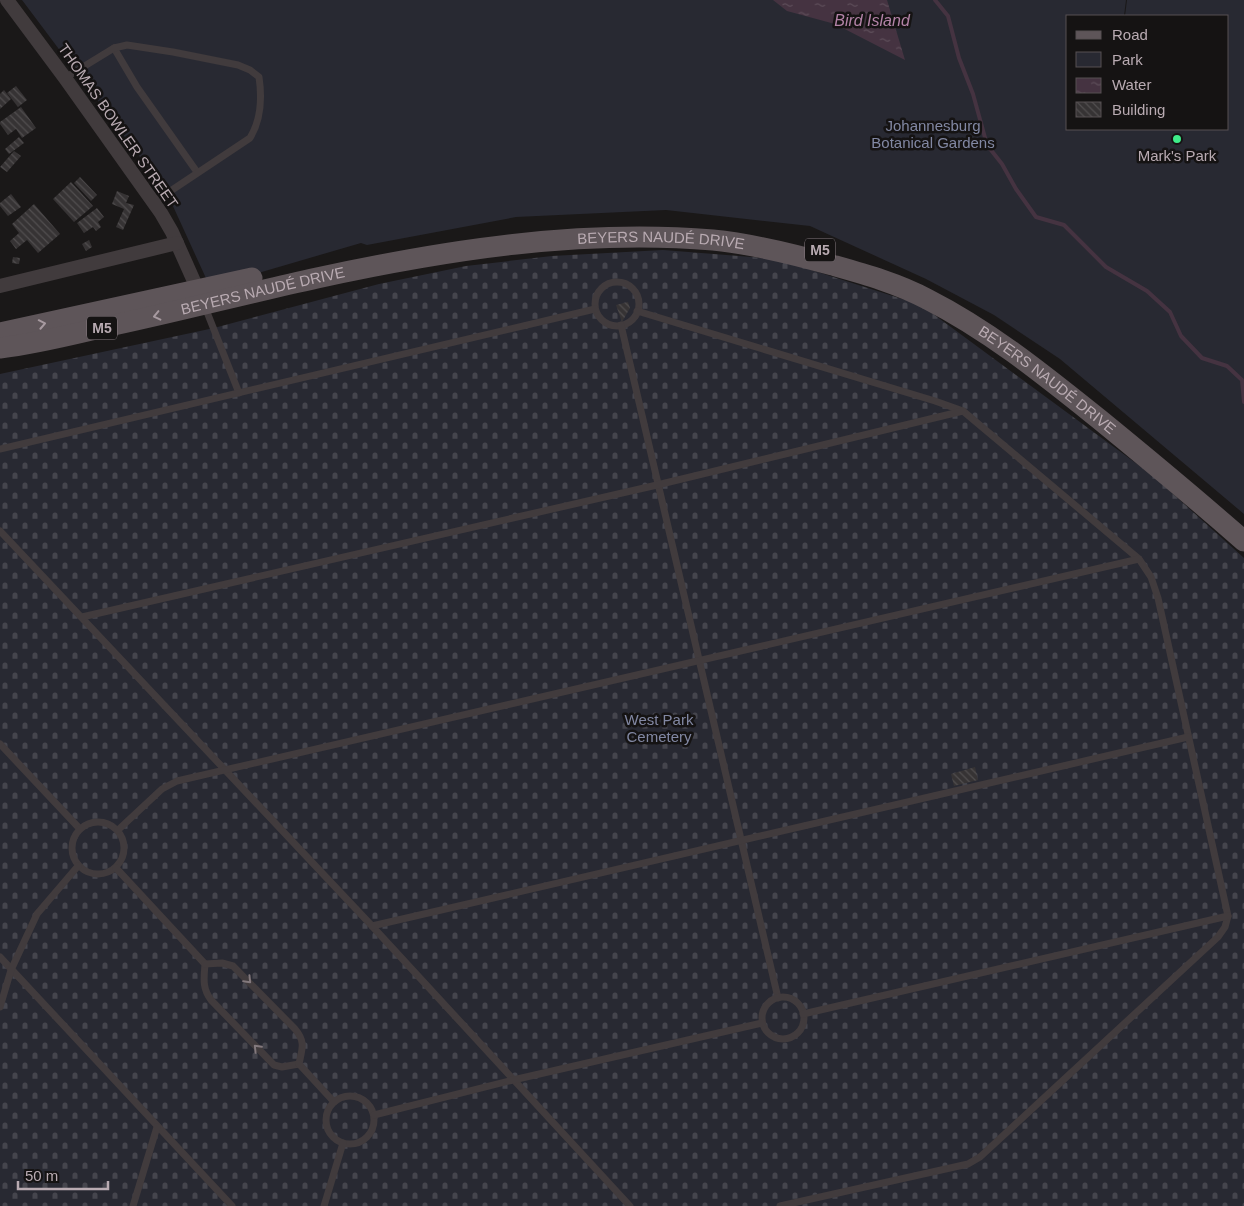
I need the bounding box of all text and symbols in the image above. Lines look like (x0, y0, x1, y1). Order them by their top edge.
water label: Bird Island (834, 12, 911, 29)
legend (1066, 15, 1229, 130)
text: Road (1112, 26, 1148, 43)
street label: THOMAS BOWLER STREET (55, 40, 182, 211)
text: Park (1112, 51, 1143, 68)
text: Water (1112, 76, 1151, 93)
text: Building (1112, 101, 1165, 118)
park label: Johannesburg Botanical Gardens (871, 117, 995, 151)
marker: Mark's Park (1171, 133, 1183, 145)
place label: Mark's Park (1138, 147, 1217, 164)
street label: BEYERS NAUDÉ DRIVE (577, 228, 746, 252)
road number: M5 (805, 238, 835, 262)
street label: BEYERS NAUDÉ DRIVE (179, 263, 346, 318)
one-way arrow (152, 310, 161, 321)
road number: M5 (87, 316, 117, 339)
one-way arrow (38, 320, 47, 330)
street label: BEYERS NAUDÉ DRIVE (976, 322, 1119, 437)
park label: West Park Cemetery (625, 711, 694, 745)
one-way arrow (242, 974, 251, 983)
one-way arrow (254, 1045, 263, 1054)
scale bar (18, 1158, 108, 1190)
text: 50 m (25, 1167, 58, 1184)

